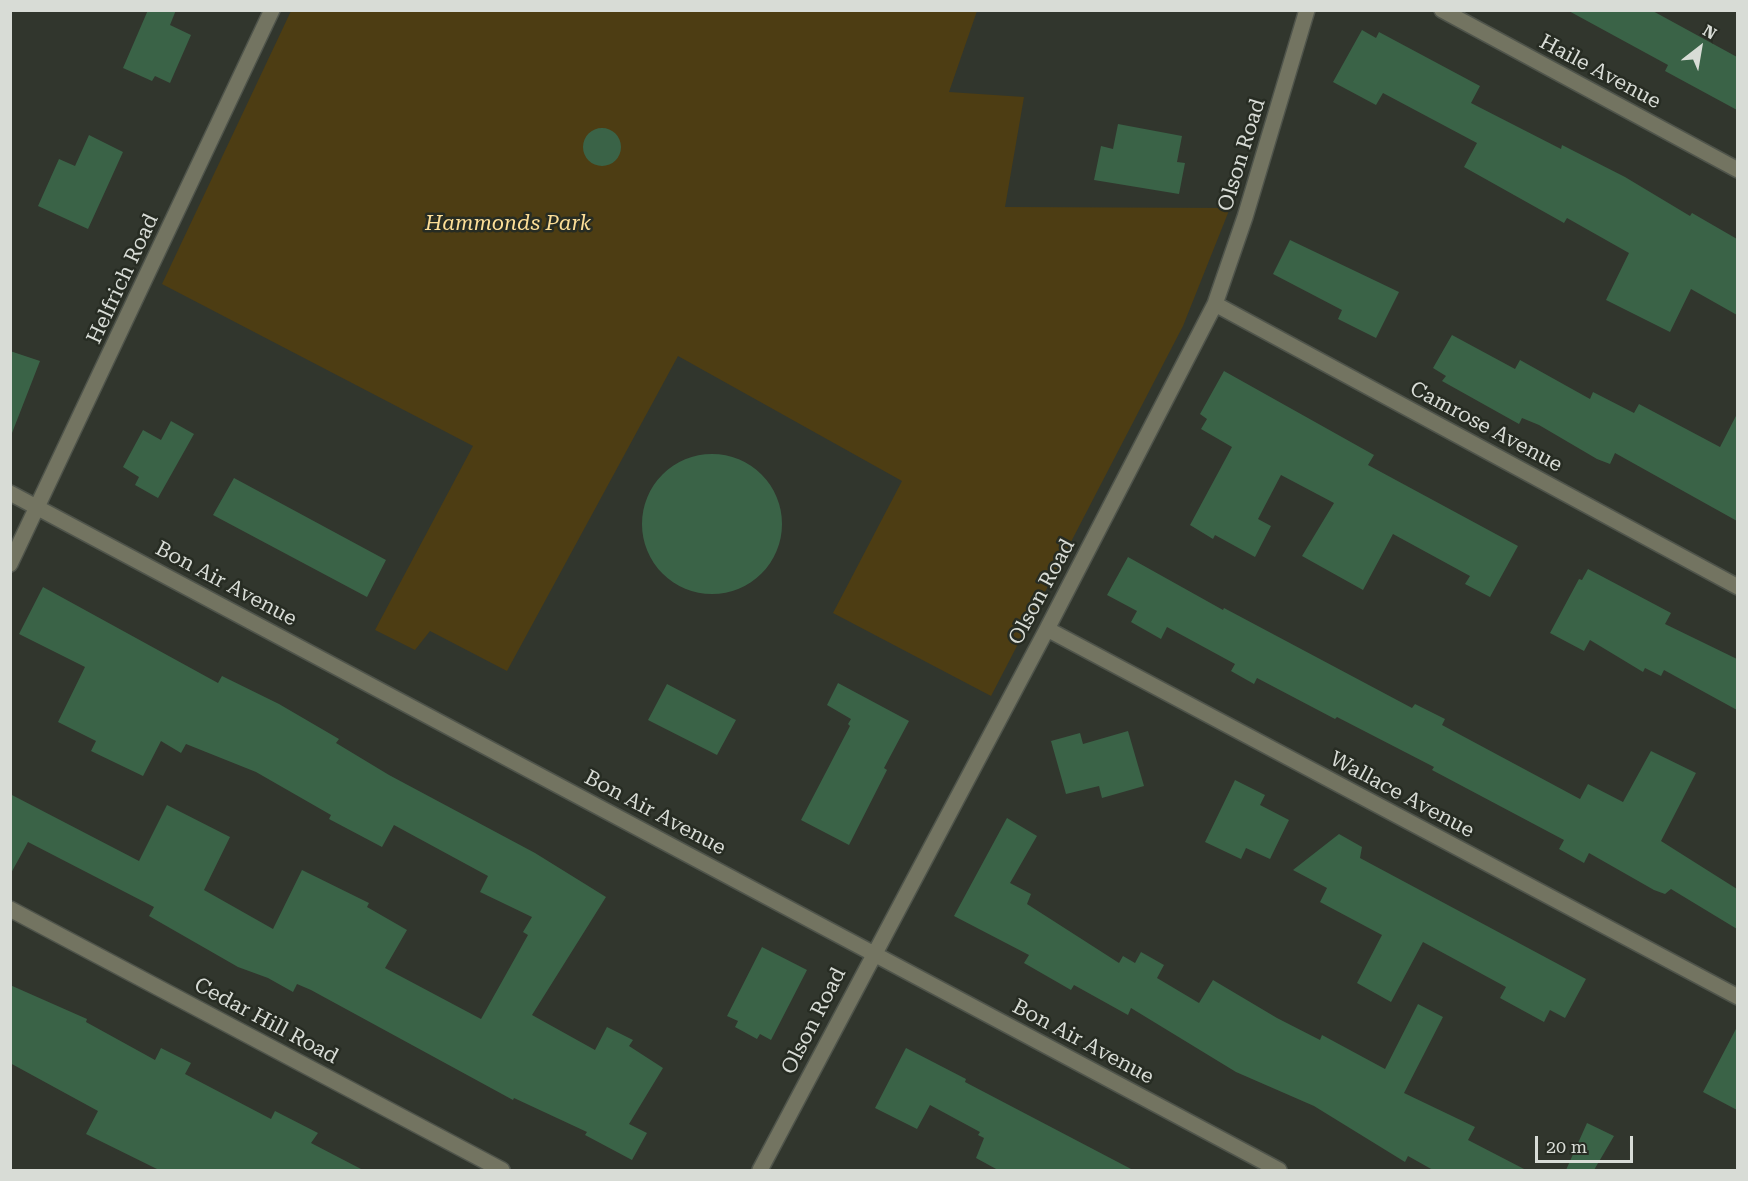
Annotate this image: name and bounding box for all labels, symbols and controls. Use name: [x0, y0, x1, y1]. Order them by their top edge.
north arrow: [1670, 18, 1730, 78]
text: N: [1699, 21, 1720, 43]
street label: Haile Avenue: [1535, 29, 1665, 115]
street label: Olson Road: [1213, 96, 1271, 214]
street label: Helfrich Road: [82, 210, 164, 348]
park label: Hammonds Park: [425, 211, 591, 237]
street label: Camrose Avenue: [1406, 376, 1566, 478]
street label: Olson Road: [1004, 535, 1080, 649]
street label: Bon Air Avenue: [151, 536, 301, 632]
street label: Wallace Avenue: [1326, 746, 1478, 844]
street label: Bon Air Avenue: [580, 765, 730, 861]
street label: Olson Road: [776, 963, 852, 1079]
street label: Cedar Hill Road: [190, 972, 342, 1070]
street label: Bon Air Avenue: [1008, 994, 1158, 1090]
scale bar: [1538, 1124, 1636, 1162]
text: 20 m: [1546, 1136, 1587, 1157]

